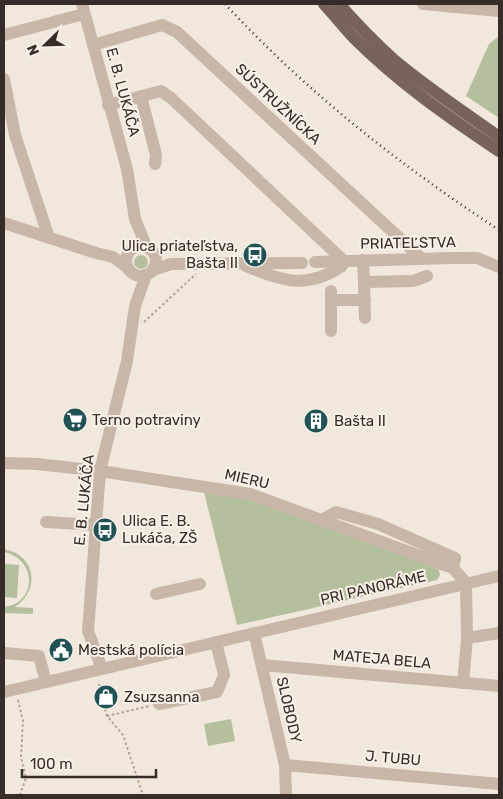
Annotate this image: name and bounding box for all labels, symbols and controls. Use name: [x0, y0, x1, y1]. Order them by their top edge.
north arrow: [20, 20, 70, 70]
text: N: [24, 42, 43, 58]
street label: E. B. LUKÁČA: [102, 46, 144, 138]
street label: SÚSTRUŽNÍCKA: [231, 60, 325, 148]
street label: PRIATEĽSTVA: [360, 233, 456, 253]
place label: Ulica priateľstva, Bašta II: [121, 237, 238, 272]
bus stop icon: Ulica priateľstva, Bašta II: [242, 242, 268, 268]
supermarket icon: Terno potraviny: [62, 407, 88, 433]
building icon: Bašta II: [303, 408, 329, 434]
place label: Terno potraviny: [92, 411, 201, 429]
place label: Bašta II: [334, 412, 386, 430]
street label: E. B. LUKÁČA: [70, 454, 98, 546]
street label: MIERU: [223, 465, 271, 493]
place label: Ulica E. B. Lukáča, ZŠ: [122, 512, 197, 547]
bus stop icon: Ulica E. B. Lukáča, ZŠ: [92, 517, 118, 543]
street label: PRI PANORÁME: [318, 567, 428, 609]
public building icon: Mestská polícia: [48, 637, 74, 663]
place label: Mestská polícia: [78, 641, 184, 659]
street label: MATEJA BELA: [332, 646, 432, 672]
street label: SLOBODY: [273, 675, 305, 745]
shop icon: Zsuzsanna: [93, 684, 119, 710]
place label: Zsuzsanna: [124, 688, 200, 706]
scale bar: [22, 746, 156, 778]
street label: J. TUBU: [364, 747, 422, 769]
text: 100 m: [30, 755, 72, 773]

